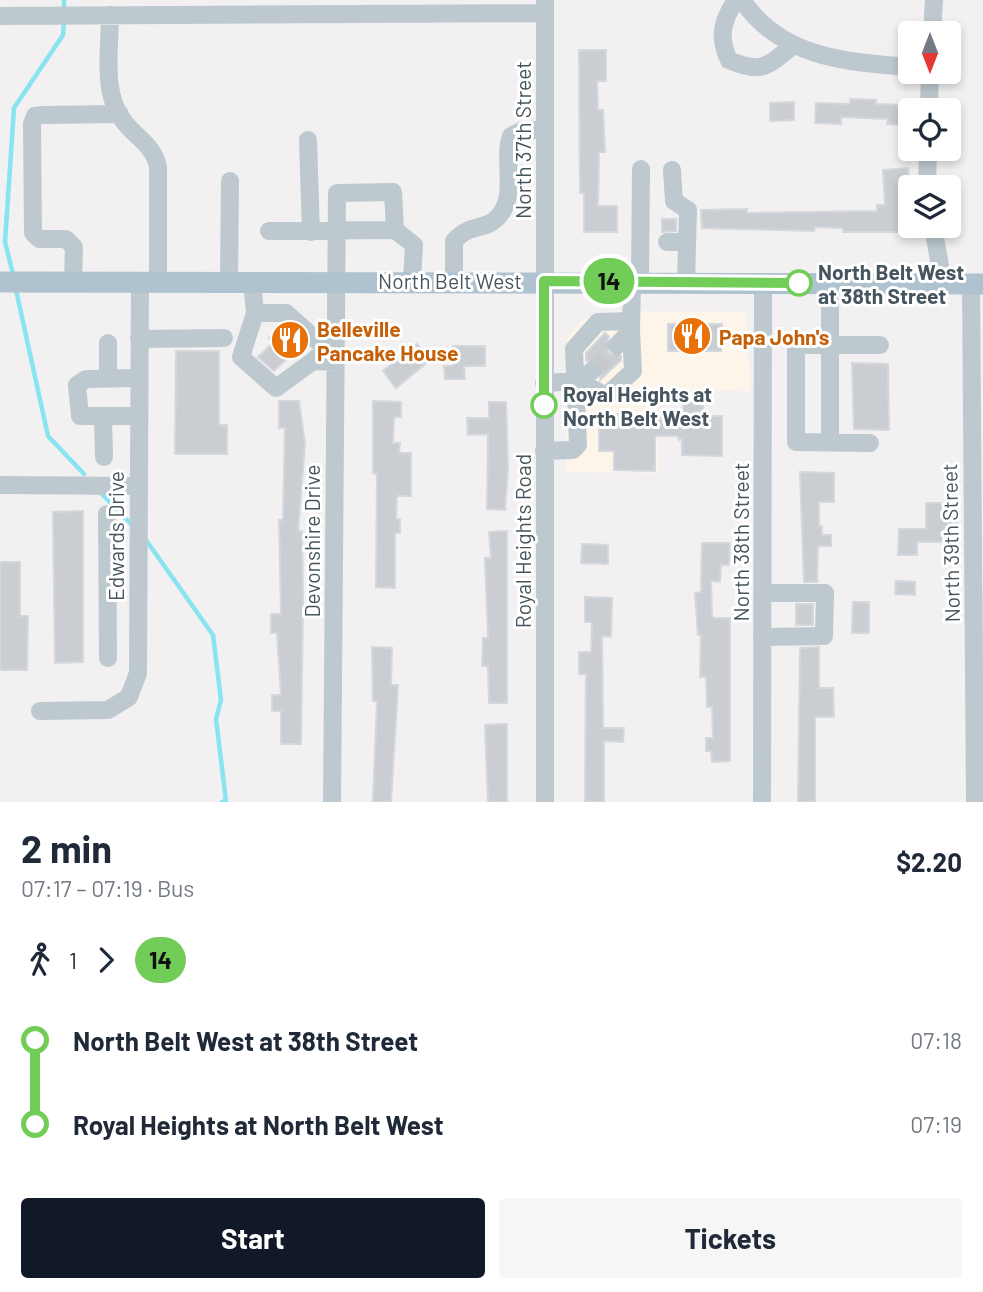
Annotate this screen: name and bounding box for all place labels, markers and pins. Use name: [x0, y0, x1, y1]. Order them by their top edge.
place label: North Belt West at 38th Street: [818, 259, 964, 308]
marker: North Belt West at 38th Street: [786, 270, 812, 296]
restaurant icon: Papa John's: [671, 315, 713, 357]
place label: Belleville Pancake House: [317, 316, 459, 365]
restaurant icon: Belleville Pancake House: [269, 319, 311, 361]
place label: Papa John's: [719, 324, 829, 349]
place label: Royal Heights at North Belt West: [563, 381, 712, 430]
marker: Royal Heights at North Belt West: [531, 392, 557, 418]

